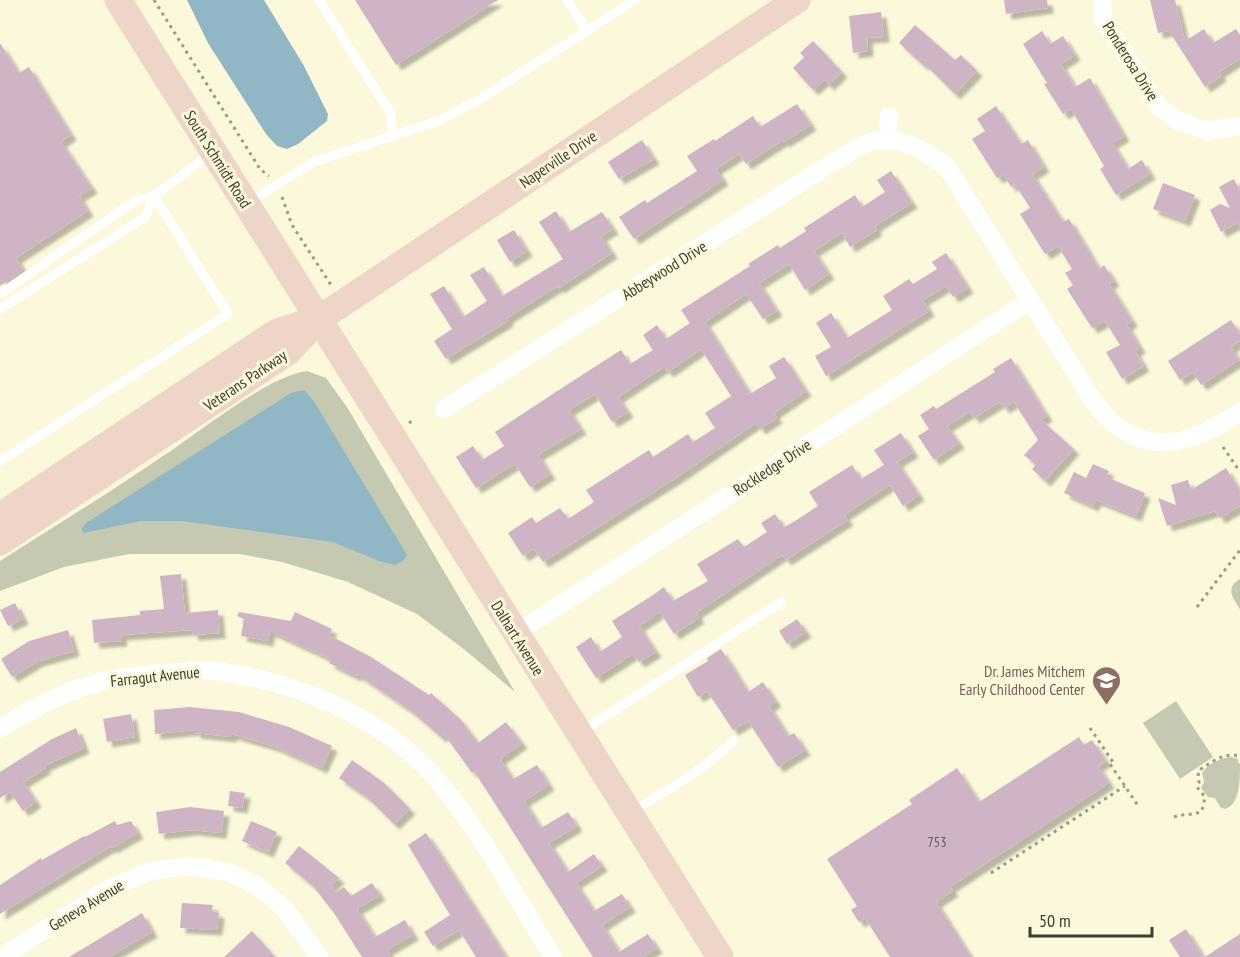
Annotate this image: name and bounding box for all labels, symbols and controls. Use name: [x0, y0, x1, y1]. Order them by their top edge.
street label: Ponderosa Drive: [1099, 18, 1163, 104]
street label: South Schmidt Road: [180, 107, 256, 211]
street label: Naperville Drive: [515, 126, 601, 192]
street label: Abbeywood Drive: [618, 236, 710, 304]
street label: Veterans Parkway: [199, 345, 291, 416]
street label: Rockledge Drive: [729, 434, 815, 500]
street label: Dalhart Avenue: [487, 597, 549, 679]
street label: Farragut Avenue: [109, 661, 201, 691]
place label: Dr. James Mitchem Early Childhood Center: [959, 661, 1086, 699]
school or university icon: Dr. James Mitchem Early Childhood Center: [1090, 664, 1122, 706]
house number: 753: [928, 833, 946, 851]
street label: Geneva Avenue: [45, 875, 127, 935]
scale bar: [1030, 900, 1152, 938]
text: 50 m: [1039, 909, 1071, 932]

